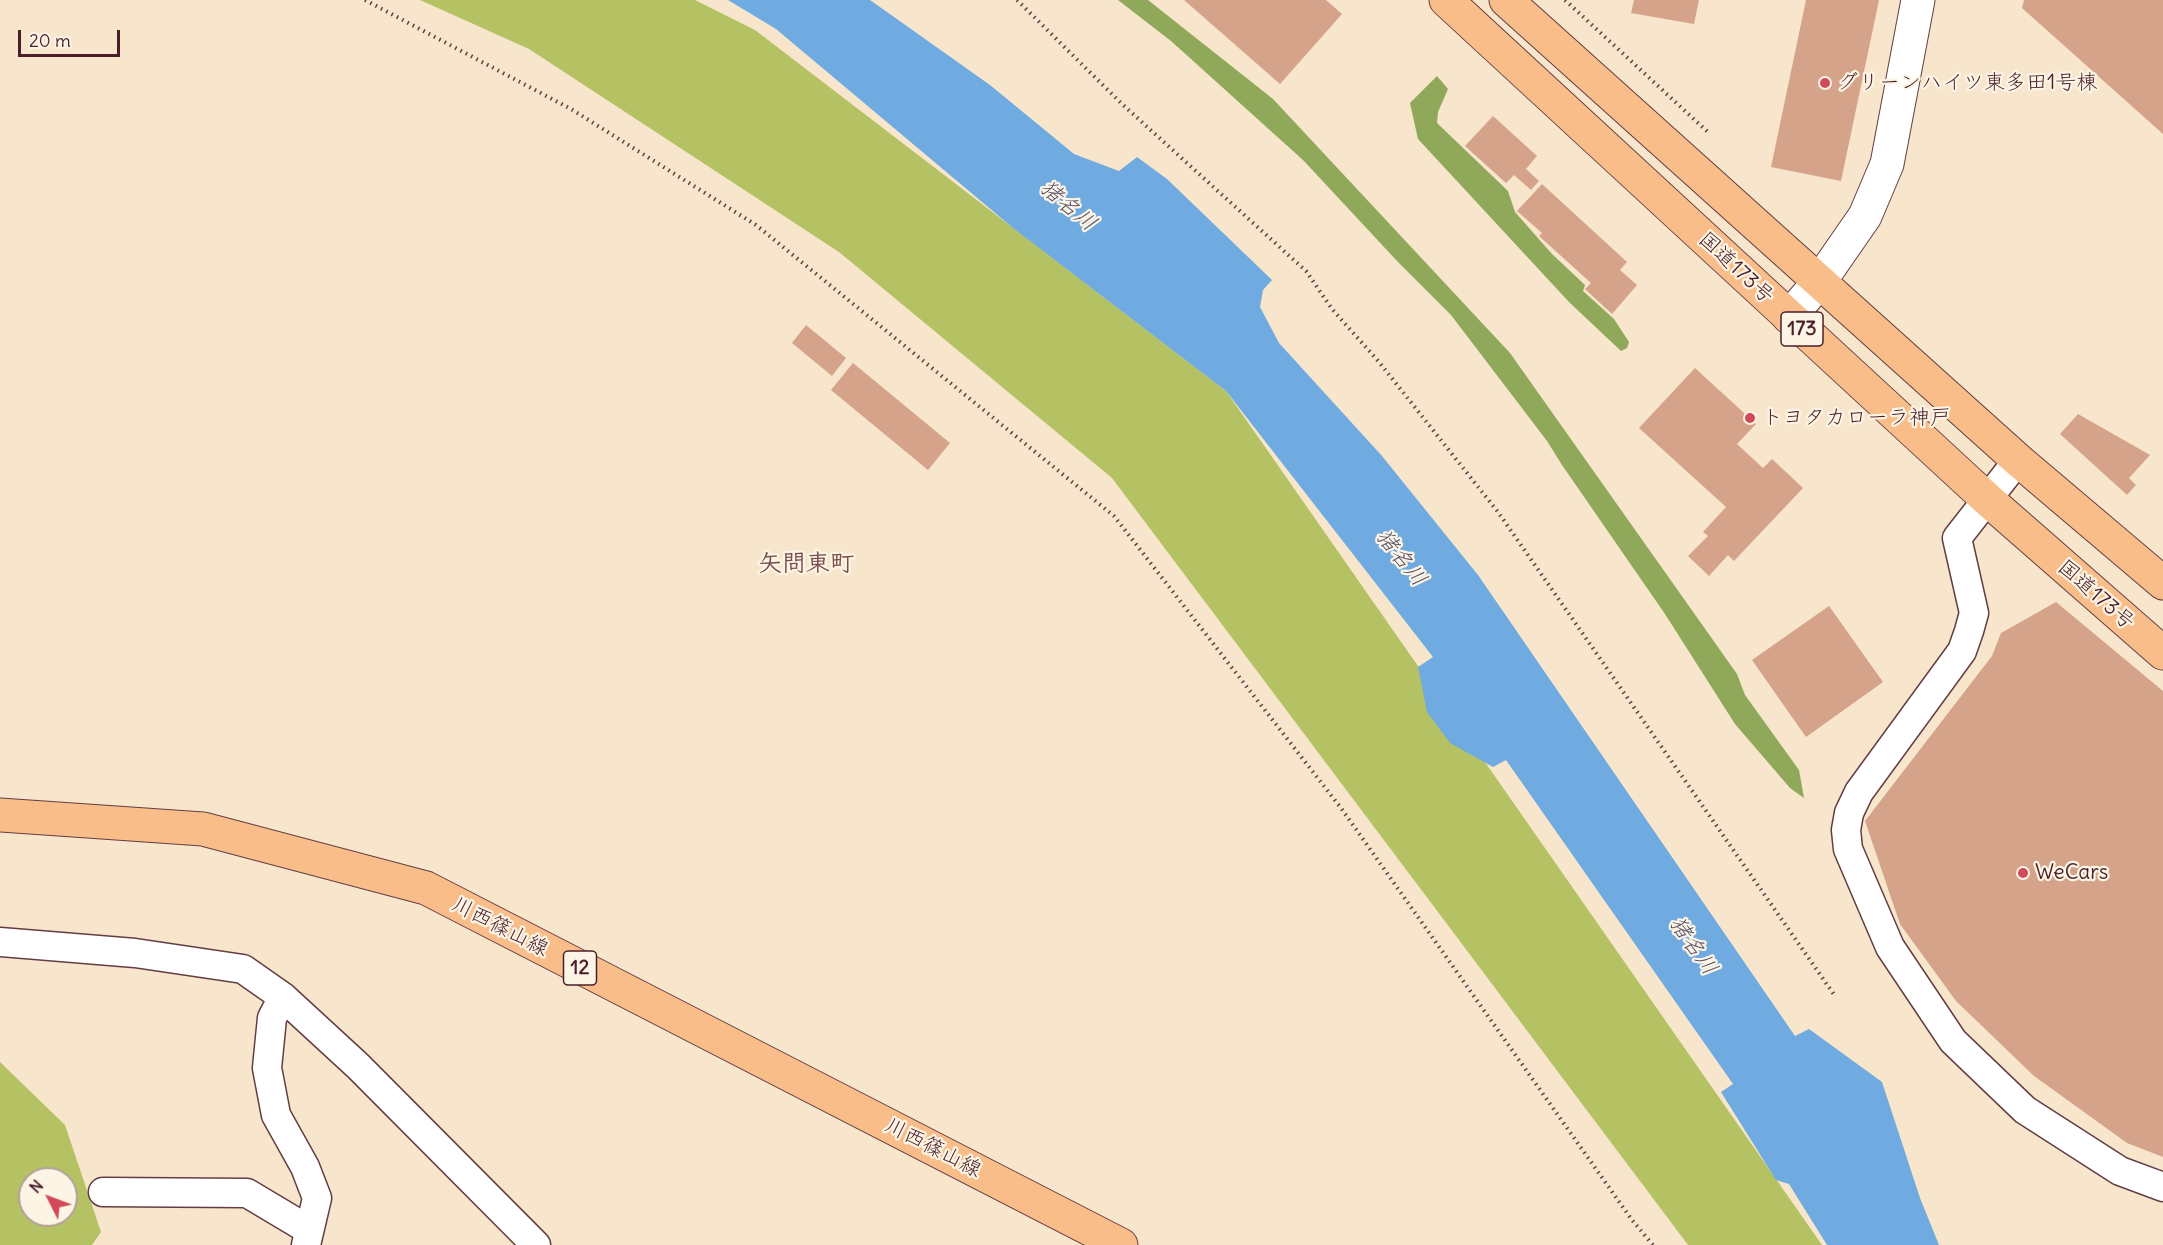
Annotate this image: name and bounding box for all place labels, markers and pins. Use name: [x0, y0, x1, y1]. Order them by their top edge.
place label: グリーンハイツ東多田1号棟: [1837, 70, 2097, 96]
marker: グリーンハイツ東多田1号棟: [1818, 76, 1832, 90]
place label: トヨタカローラ神戸: [1762, 405, 1951, 431]
marker: トヨタカローラ神戸: [1743, 411, 1757, 425]
place label: WeCars: [2035, 860, 2108, 886]
marker: WeCars: [2016, 866, 2030, 880]

